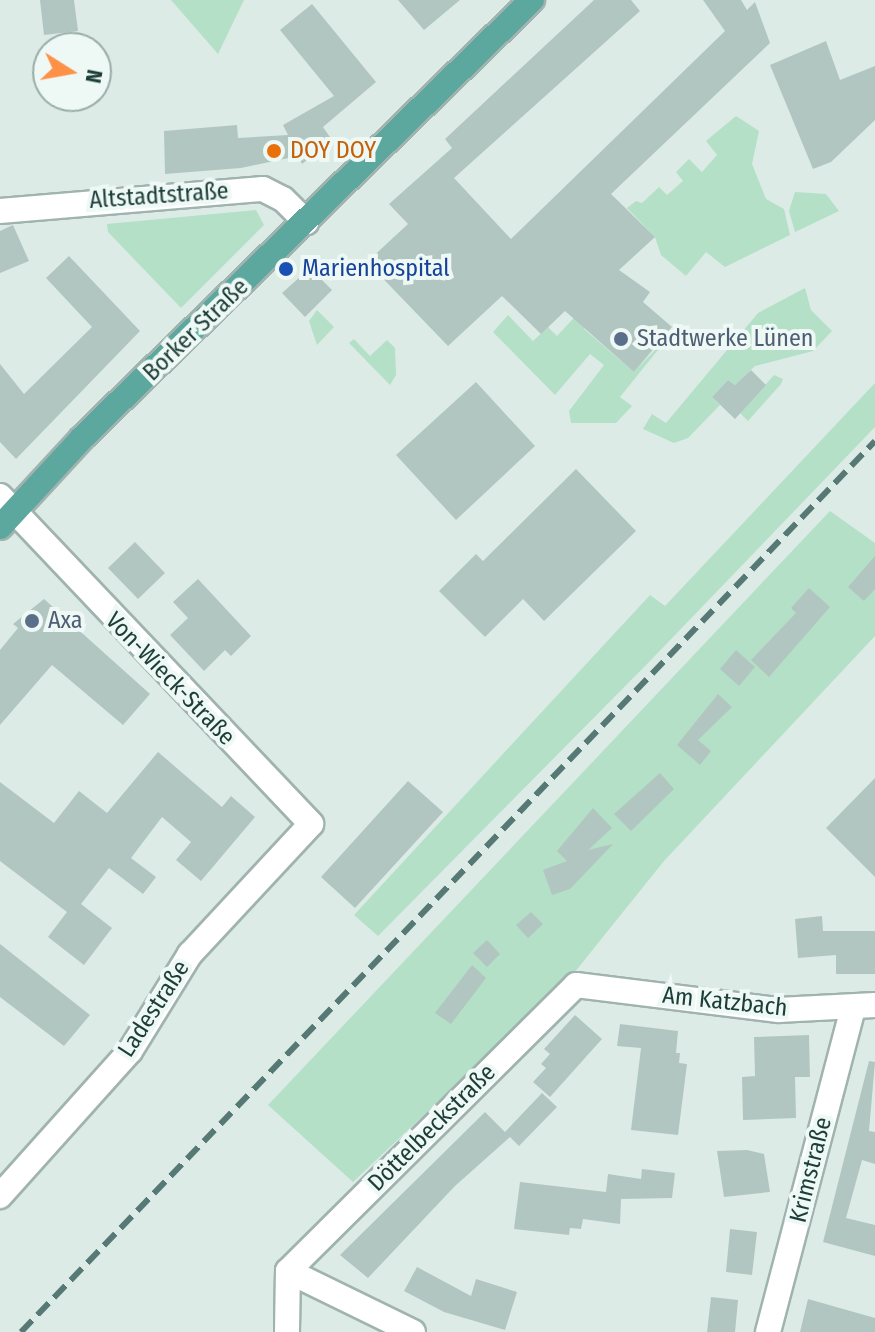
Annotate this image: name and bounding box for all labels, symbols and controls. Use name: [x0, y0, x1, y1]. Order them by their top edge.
north arrow: [32, 32, 112, 112]
text: N: [80, 67, 109, 85]
place label: DOY DOY: [290, 137, 376, 165]
marker: DOY DOY: [265, 142, 283, 160]
street label: Altstadtstraße: [88, 177, 230, 215]
place label: Marienhospital: [302, 255, 450, 283]
marker: Marienhospital: [277, 260, 295, 278]
street label: Borker Straße: [138, 273, 254, 387]
place label: Stadtwerke Lünen: [637, 325, 813, 353]
marker: Stadtwerke Lünen: [612, 330, 630, 348]
street label: Von-Wieck-Straße: [99, 606, 241, 752]
place label: Axa: [48, 607, 83, 635]
marker: Axa: [23, 612, 41, 630]
street label: Ladestraße: [112, 955, 196, 1063]
street label: Am Katzbach: [661, 981, 789, 1023]
street label: Döttelbeckstraße: [362, 1058, 502, 1198]
street label: Krimstraße: [784, 1114, 838, 1226]

